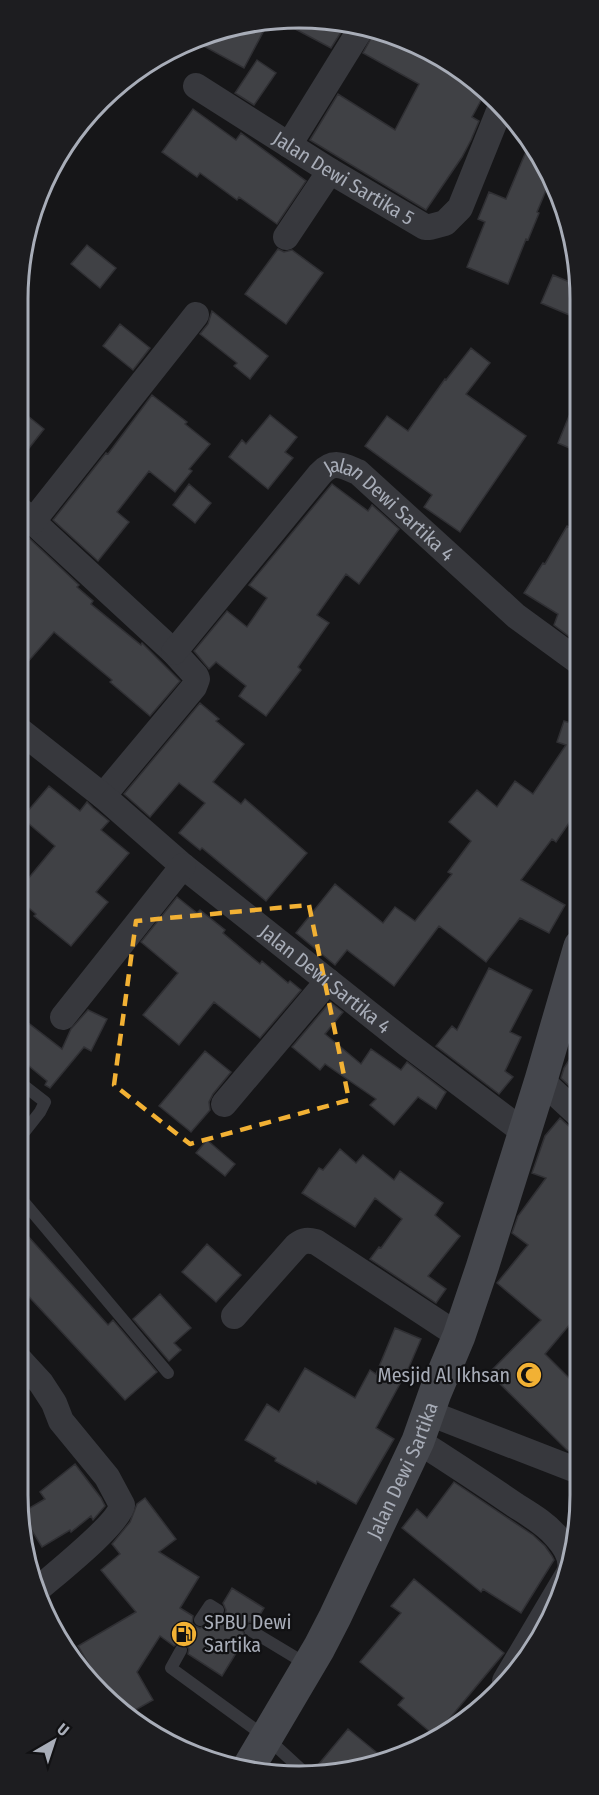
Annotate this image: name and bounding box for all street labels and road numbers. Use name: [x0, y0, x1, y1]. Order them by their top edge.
street label: Jalan Dewi Sartika 5: [269, 126, 419, 230]
street label: Jalan Dewi Sartika 4: [319, 453, 460, 566]
street label: Jalan Dewi Sartika 4: [255, 919, 396, 1039]
street label: Jalan Dewi Sartika: [362, 1399, 443, 1543]

